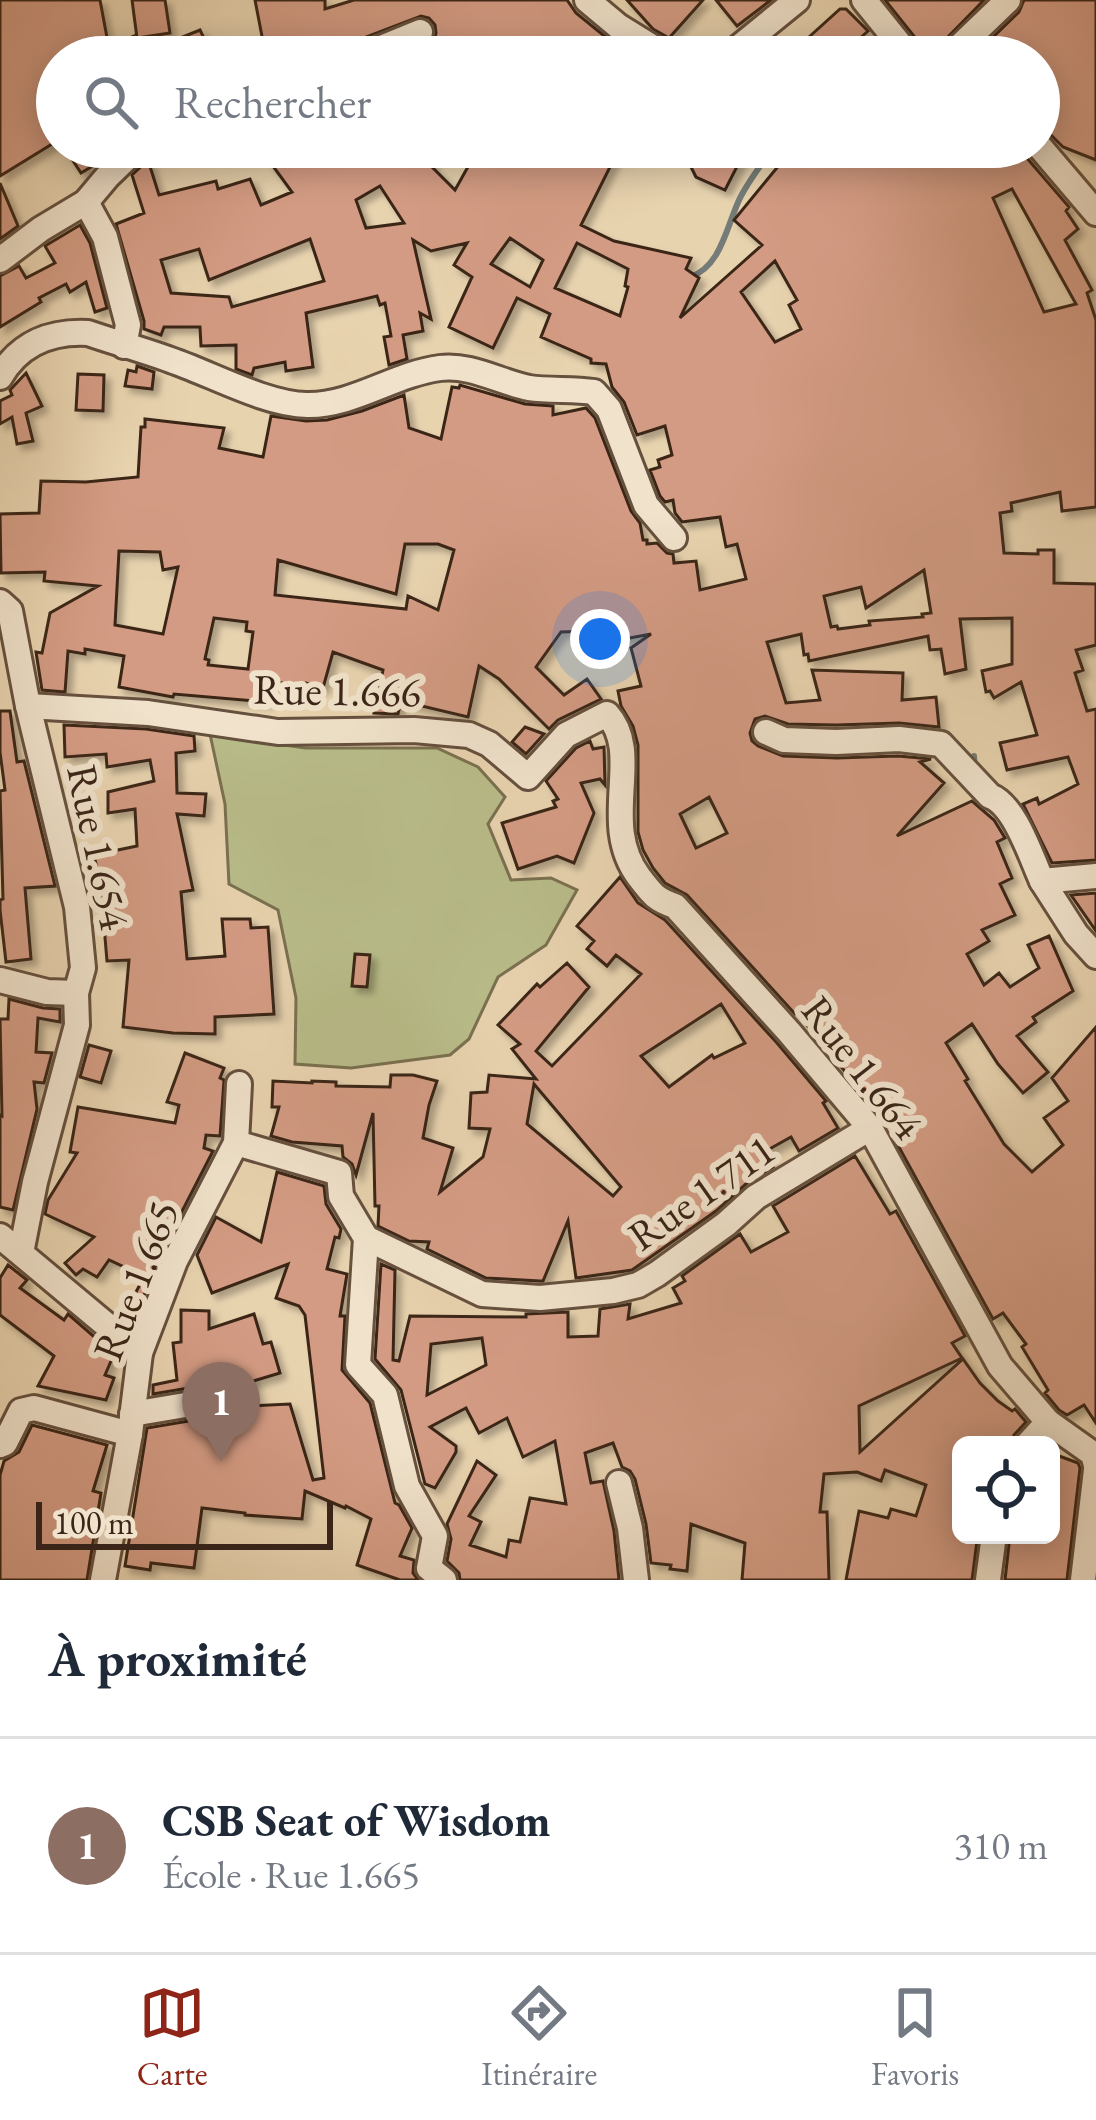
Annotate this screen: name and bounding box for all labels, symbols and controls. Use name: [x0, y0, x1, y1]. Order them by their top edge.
search box: [36, 36, 1060, 168]
icon: search: [78, 69, 144, 135]
text: Rechercher: [174, 73, 371, 131]
your location: [570, 609, 630, 669]
street label: Rue 1.666: [253, 662, 421, 719]
street label: Rue 1.654: [54, 760, 143, 935]
street label: Rue 1.664: [789, 985, 936, 1151]
street label: Rue 1.711: [617, 1122, 786, 1263]
street label: Rue 1.665: [80, 1192, 191, 1368]
pin: 1: [182, 1362, 260, 1461]
map controls: [952, 1436, 1060, 1544]
button: locate: [952, 1436, 1060, 1544]
scale bar: [36, 1496, 333, 1549]
text: 100 m: [54, 1501, 134, 1544]
text: À proximité: [48, 1625, 307, 1691]
text: CSB Seat of Wisdom: [162, 1791, 550, 1849]
text: 1: [77, 1820, 97, 1871]
text: 310 m: [954, 1820, 1048, 1871]
text: École · Rue 1.665: [162, 1849, 420, 1900]
tab: Carte: [137, 1980, 208, 2095]
tab: Itinéraire: [481, 1980, 597, 2095]
tab: Favoris: [871, 1980, 959, 2095]

